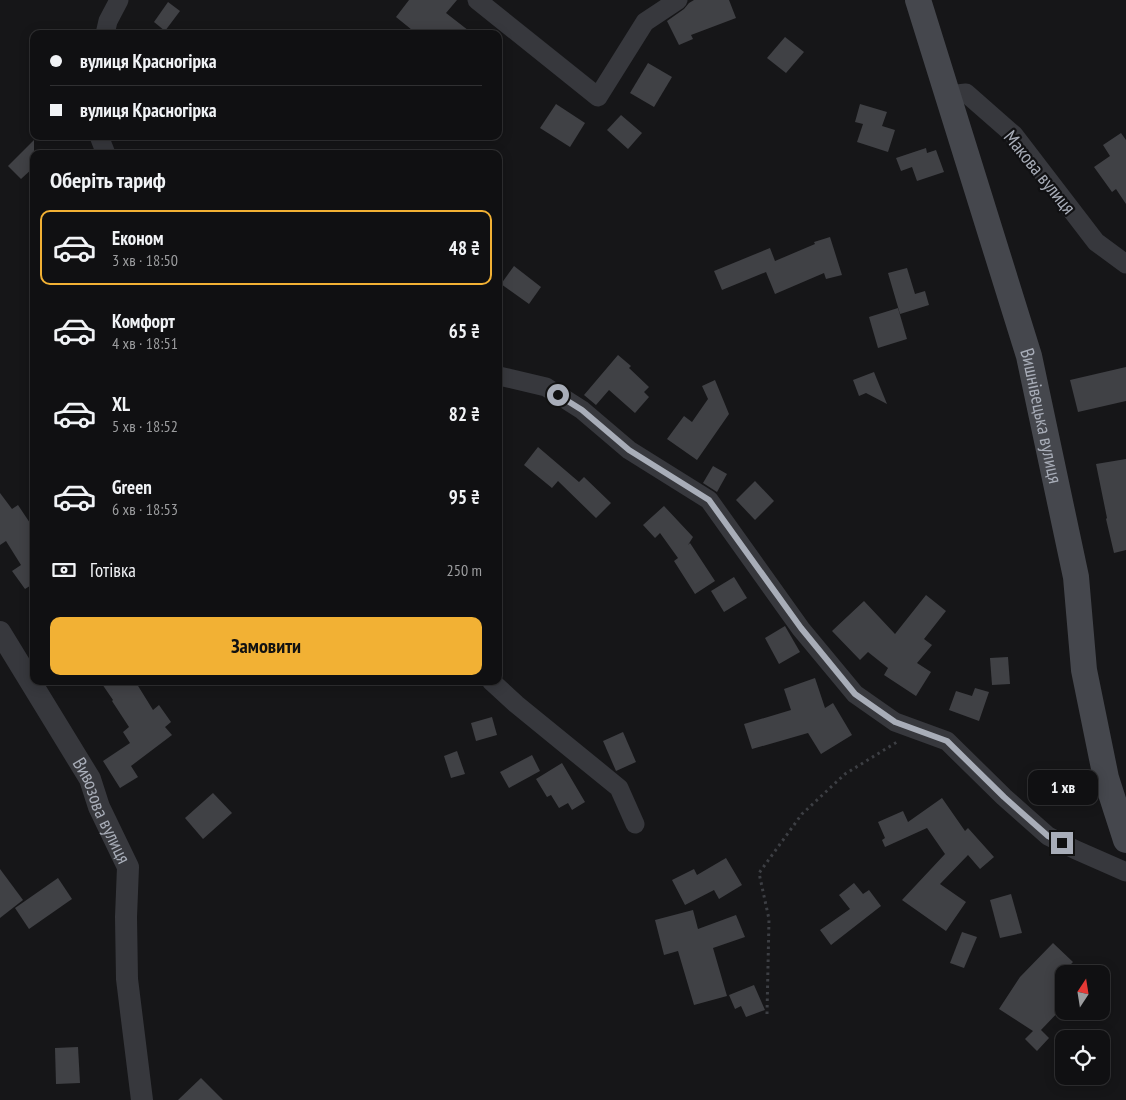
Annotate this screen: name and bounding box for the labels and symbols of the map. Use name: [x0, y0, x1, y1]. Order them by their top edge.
street label: Макова вулиця: [999, 125, 1081, 219]
street label: Вишнівецька вулиця: [1015, 345, 1068, 486]
route start: [547, 384, 569, 406]
street label: Вивозова вулиця: [68, 753, 136, 867]
callout: 1 хв: [1027, 770, 1097, 806]
route end: [1051, 832, 1073, 854]
north arrow: [1055, 965, 1110, 1020]

